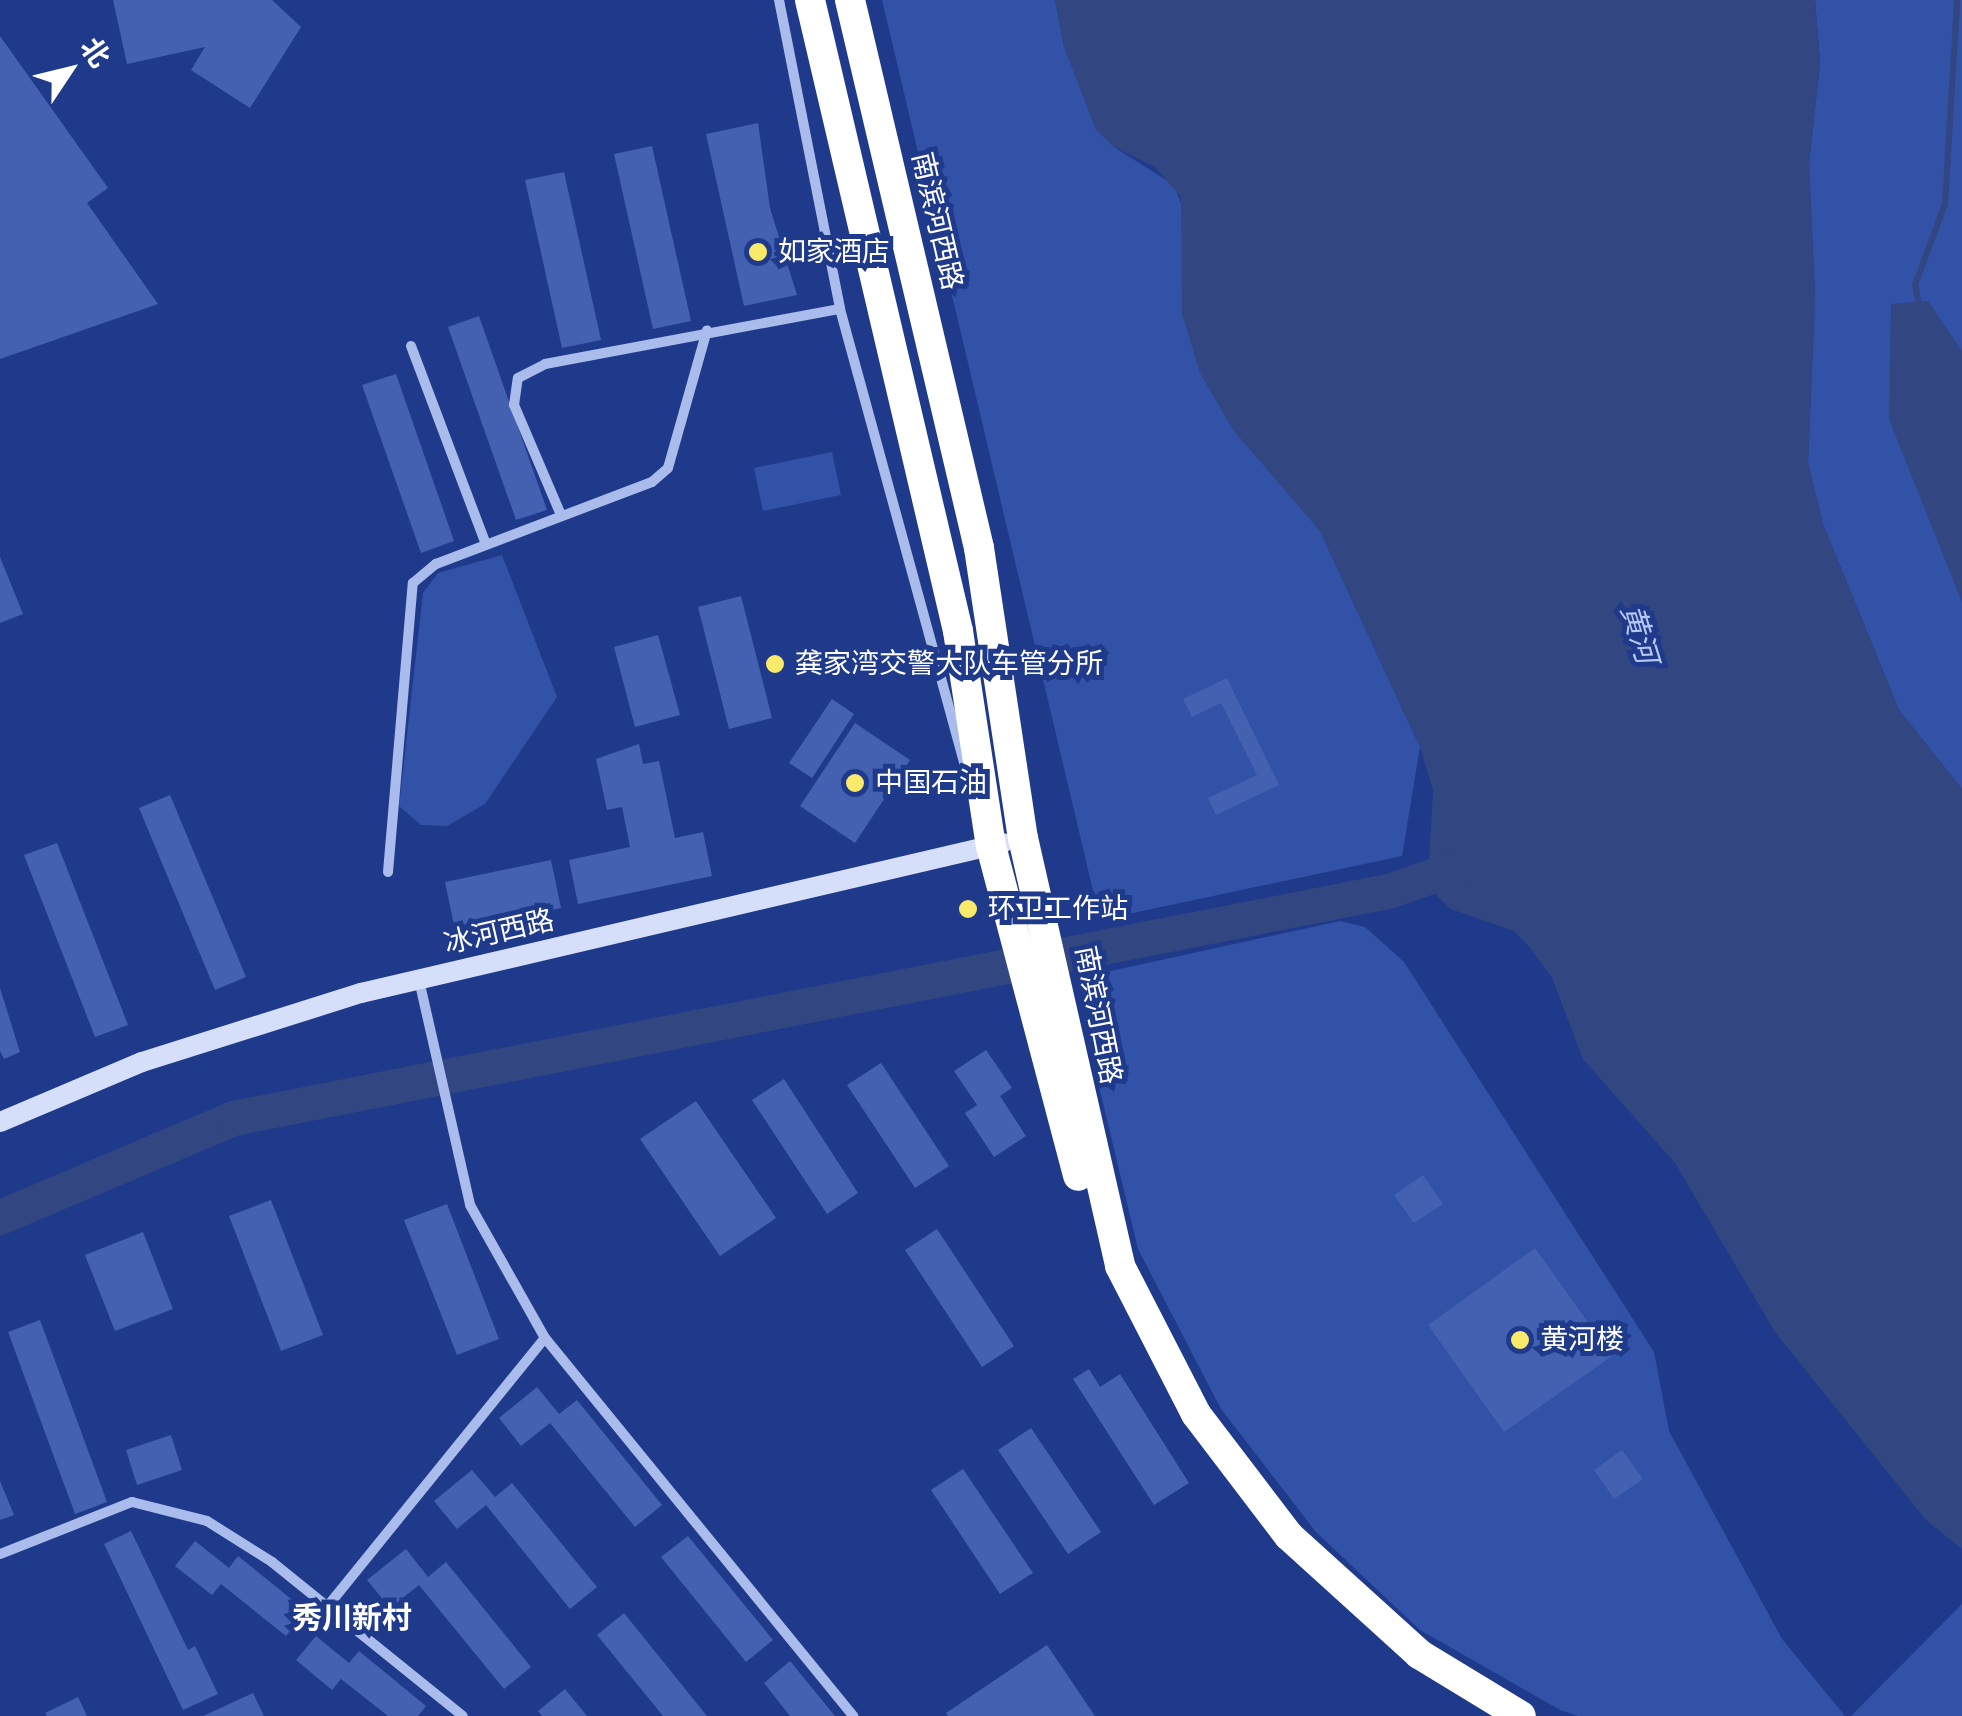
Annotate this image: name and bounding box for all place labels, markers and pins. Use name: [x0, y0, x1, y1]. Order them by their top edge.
place label: 如家酒店: [778, 235, 890, 269]
marker: 如家酒店: [747, 241, 769, 263]
place label: 龚家湾交警大队车管分所: [795, 647, 1103, 681]
marker: 龚家湾交警大队车管分所: [764, 653, 786, 675]
place label: 中国石油: [875, 766, 987, 800]
marker: 中国石油: [844, 772, 866, 794]
place label: 环卫工作站: [988, 892, 1128, 926]
marker: 环卫工作站: [957, 898, 979, 920]
place label: 黄河楼: [1540, 1323, 1624, 1357]
marker: 黄河楼: [1509, 1329, 1531, 1351]

